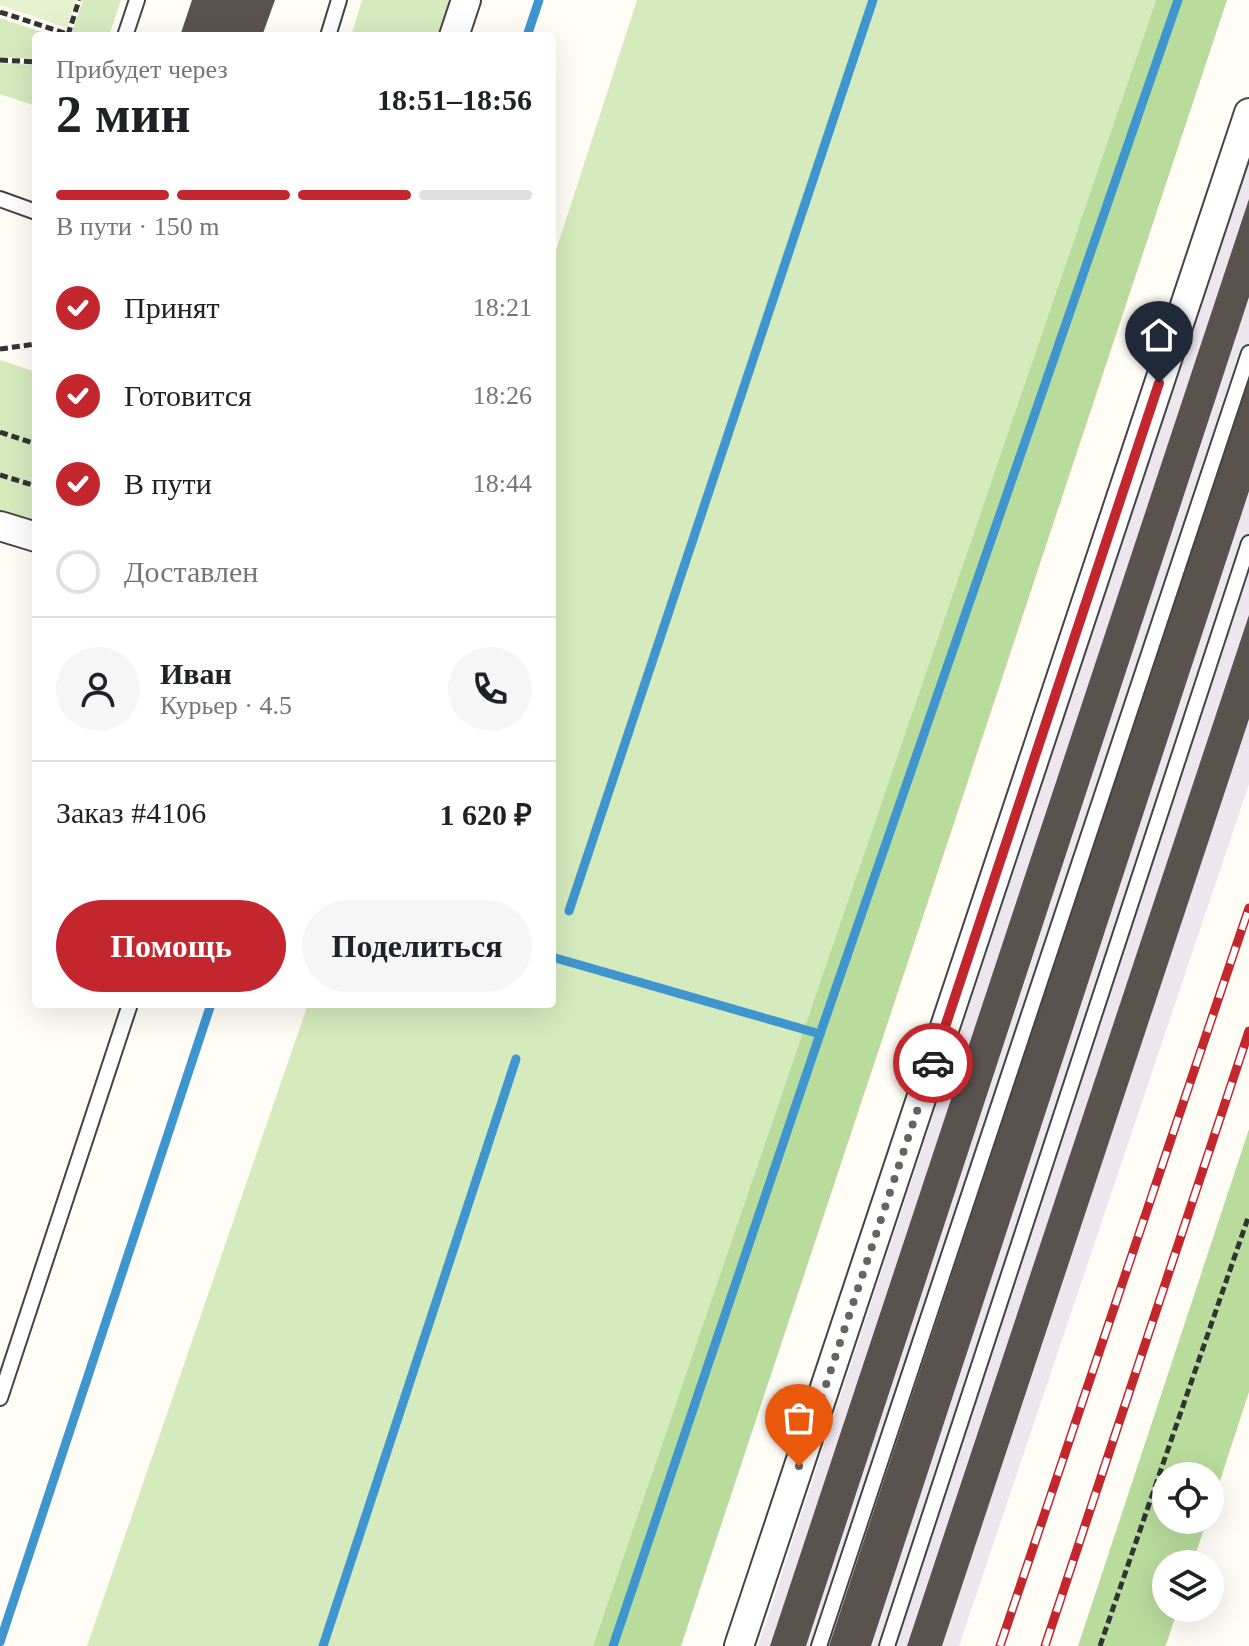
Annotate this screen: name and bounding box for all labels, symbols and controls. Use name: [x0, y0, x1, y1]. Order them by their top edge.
text: Прибудет через: [56, 55, 228, 84]
text: 18:51–18:56: [377, 83, 532, 116]
text: 2 мин: [56, 86, 190, 143]
text: В пути · 150 m: [56, 212, 219, 241]
icon: check: [56, 286, 100, 330]
text: Принят: [124, 291, 220, 324]
text: 18:21: [473, 293, 532, 322]
pin: [1125, 301, 1193, 383]
icon: home: [1137, 313, 1181, 357]
icon: check: [56, 374, 100, 418]
text: Готовится: [124, 379, 252, 412]
text: 18:26: [473, 381, 532, 410]
icon: check: [56, 462, 100, 506]
text: В пути: [124, 467, 212, 500]
text: 18:44: [473, 469, 532, 498]
text: Доставлен: [124, 555, 258, 588]
button: person: [56, 647, 140, 731]
button: phone: [448, 647, 532, 731]
text: Иван: [160, 657, 232, 690]
text: Курьер · 4.5: [160, 691, 292, 720]
text: Заказ #4106: [56, 796, 206, 829]
text: 1 620 ₽: [440, 798, 532, 831]
button: Помощь: [56, 900, 286, 992]
button: Поделиться: [302, 900, 532, 992]
courier: [893, 1023, 973, 1103]
icon: car: [911, 1041, 955, 1085]
pin: [765, 1384, 833, 1466]
icon: bag: [777, 1396, 821, 1440]
map controls: [1152, 1462, 1224, 1622]
button: locate: [1152, 1462, 1224, 1534]
button: layers: [1152, 1550, 1224, 1622]

